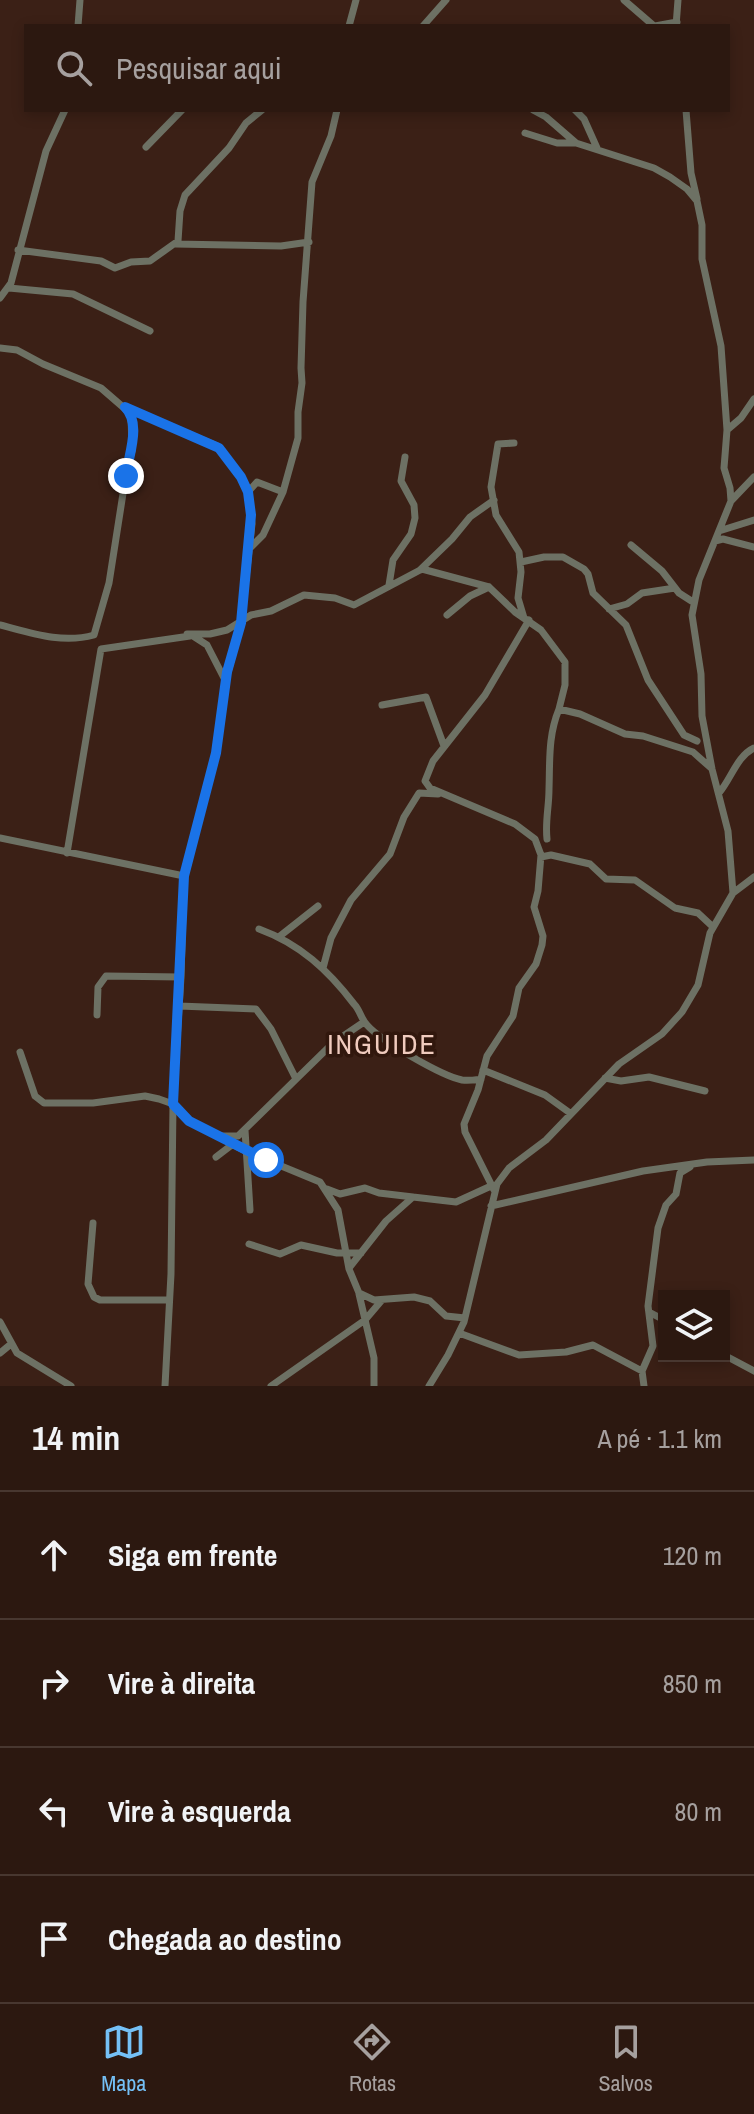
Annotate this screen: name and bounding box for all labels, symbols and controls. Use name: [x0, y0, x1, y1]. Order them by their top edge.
search box: [24, 24, 730, 112]
icon: search: [52, 46, 96, 90]
text: Pesquisar aqui: [116, 48, 281, 88]
route end: [108, 458, 144, 494]
district label: INGUIDE: [327, 1025, 437, 1063]
route start: [248, 1142, 284, 1178]
map controls: [658, 1290, 730, 1362]
button: layers: [658, 1290, 730, 1362]
text: 14 min: [32, 1415, 120, 1461]
text: A pé · 1.1 km: [598, 1421, 722, 1456]
icon: ahead: [32, 1533, 76, 1577]
text: Siga em frente: [108, 1535, 278, 1575]
text: 120 m: [663, 1538, 722, 1573]
icon: right: [32, 1661, 76, 1705]
text: Vire à direita: [108, 1663, 255, 1703]
text: 850 m: [663, 1666, 722, 1701]
icon: left: [32, 1789, 76, 1833]
text: Vire à esquerda: [108, 1791, 291, 1831]
text: 80 m: [675, 1794, 722, 1829]
icon: arrive: [32, 1917, 76, 1961]
text: Chegada ao destino: [108, 1919, 342, 1959]
tab: Mapa: [101, 2020, 146, 2098]
tab: Rotas: [349, 2020, 396, 2098]
tab: Salvos: [599, 2020, 653, 2098]

